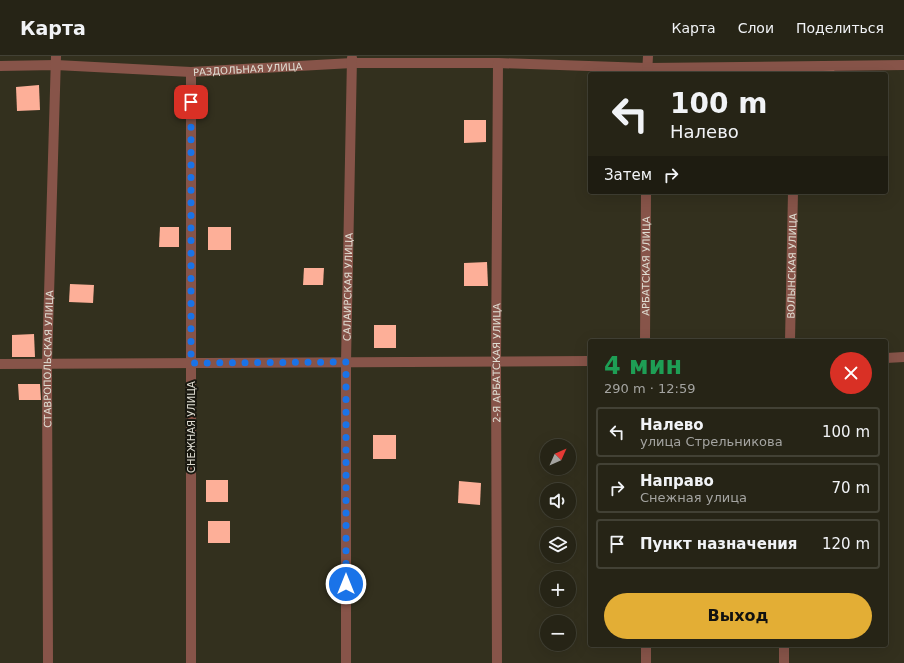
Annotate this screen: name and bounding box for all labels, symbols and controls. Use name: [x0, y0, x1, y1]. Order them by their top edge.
text: Карта: [20, 17, 86, 39]
text: Карта: [672, 20, 716, 36]
text: Слои: [738, 20, 774, 36]
text: Поделиться: [796, 20, 884, 36]
street label: РАЗДОЛЬНАЯ УЛИЦА: [193, 60, 303, 77]
pin: [174, 85, 208, 119]
text: 100 m: [670, 87, 767, 120]
icon: left: [604, 88, 656, 140]
icon: arrive: [180, 91, 202, 113]
text: Налево: [670, 121, 739, 142]
icon: right: [660, 164, 682, 186]
text: Затем: [604, 166, 652, 184]
street label: ВОЛЫНСКАЯ УЛИЦА: [785, 213, 798, 319]
street label: АРБАТСКАЯ УЛИЦА: [640, 216, 651, 316]
street label: САЛАИРСКАЯ УЛИЦА: [341, 233, 354, 341]
street label: СТАВРОПОЛЬСКАЯ УЛИЦА: [41, 290, 55, 428]
street label: 2-Я АРБАТСКАЯ УЛИЦА: [490, 303, 502, 423]
text: 4 мин: [604, 352, 682, 380]
button: close: [830, 352, 872, 394]
street label: СНЕЖНАЯ УЛИЦА: [186, 381, 197, 473]
text: 290 m · 12:59: [604, 381, 695, 396]
text: Налево: [640, 416, 704, 434]
icon: left: [606, 421, 628, 443]
text: 100 m: [822, 423, 870, 441]
text: улица Стрельникова: [640, 434, 783, 449]
north arrow: [540, 439, 576, 475]
map controls: [540, 439, 576, 651]
text: Направо: [640, 472, 714, 490]
icon: right: [606, 477, 628, 499]
text: 70 m: [832, 479, 870, 497]
button: sound: [540, 483, 576, 519]
text: Снежная улица: [640, 490, 747, 505]
button: layers: [540, 527, 576, 563]
icon: arrive: [606, 533, 628, 555]
text: Пункт назначения: [640, 535, 797, 553]
text: 120 m: [822, 535, 870, 553]
position arrow: [325, 563, 367, 605]
button: +: [540, 571, 576, 607]
button: Выход: [604, 593, 872, 639]
button: −: [540, 615, 576, 651]

